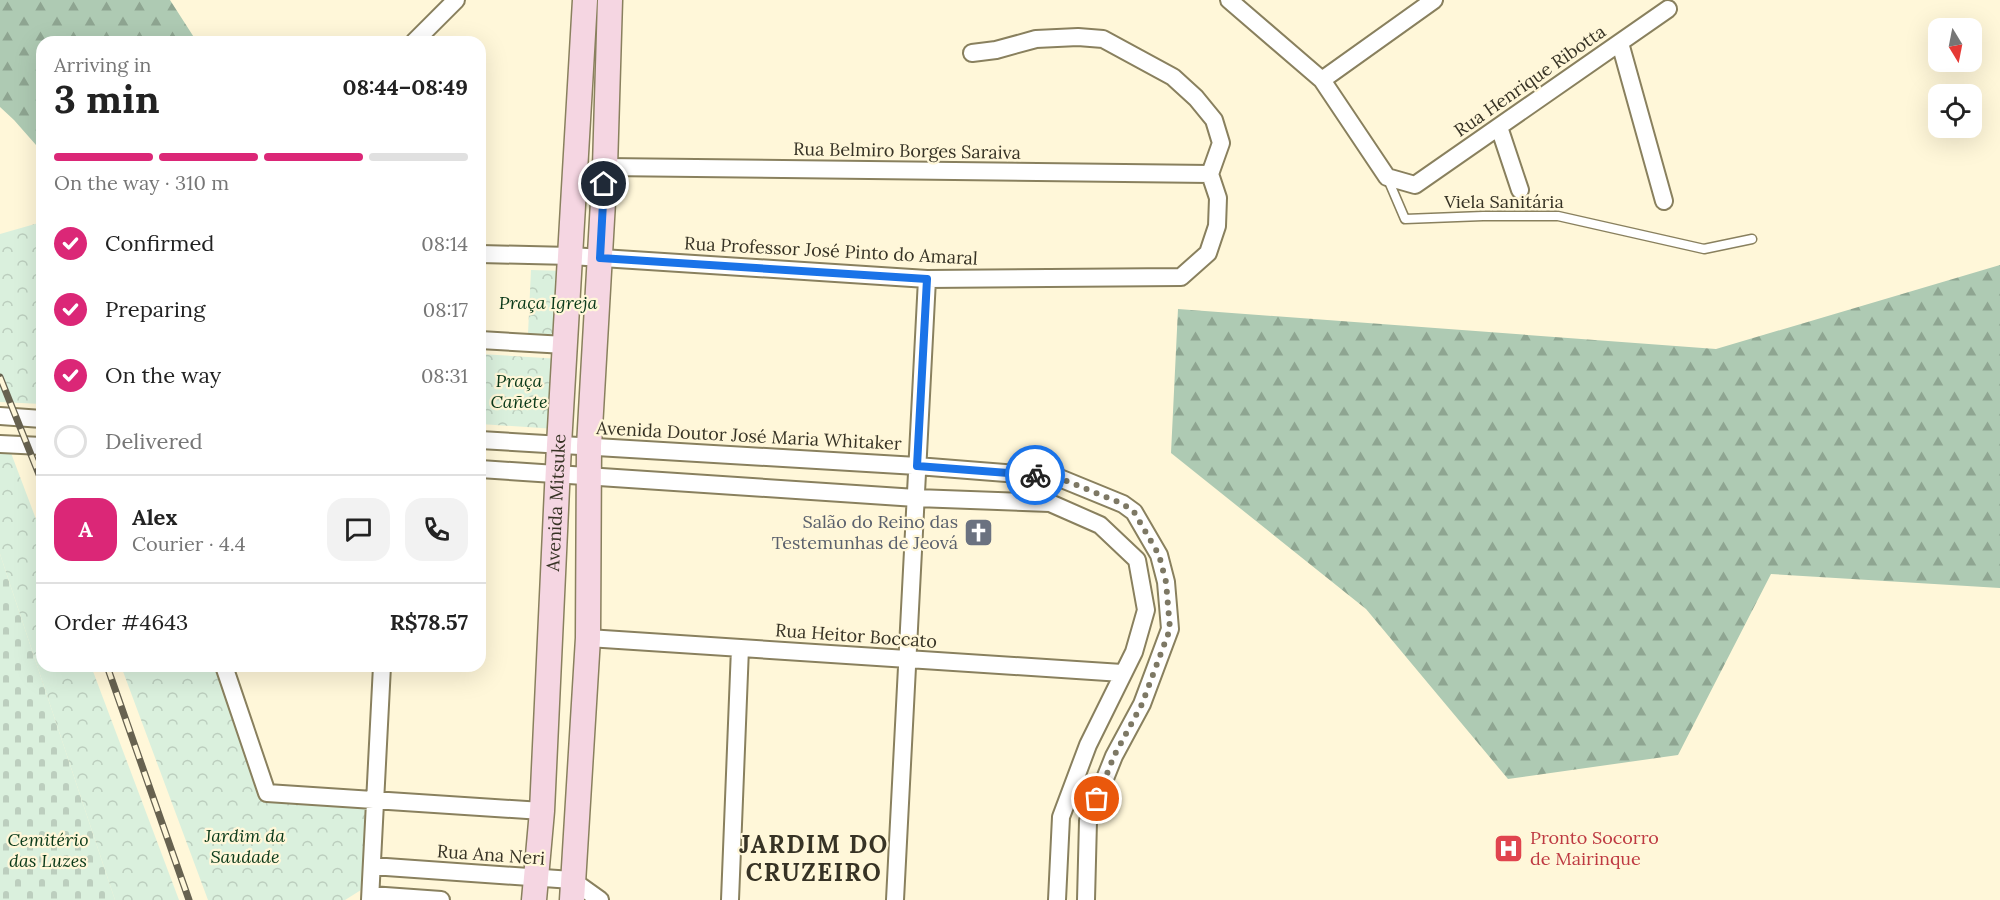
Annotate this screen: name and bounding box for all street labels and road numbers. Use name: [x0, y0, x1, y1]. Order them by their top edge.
street label: Rua Henrique Ribotta: [1450, 20, 1610, 142]
street label: Rua Belmiro Borges Saraiva: [793, 137, 1021, 164]
street label: Viela Sanitária: [1443, 190, 1564, 213]
street label: Rua Professor José Pinto do Amaral: [684, 231, 979, 270]
street label: Avenida Doutor José Maria Whitaker: [595, 416, 902, 455]
street label: Avenida Mitsuke: [541, 433, 571, 573]
street label: Rua Heitor Boccato: [774, 618, 938, 653]
street label: Rua Ana Neri: [436, 839, 546, 870]

